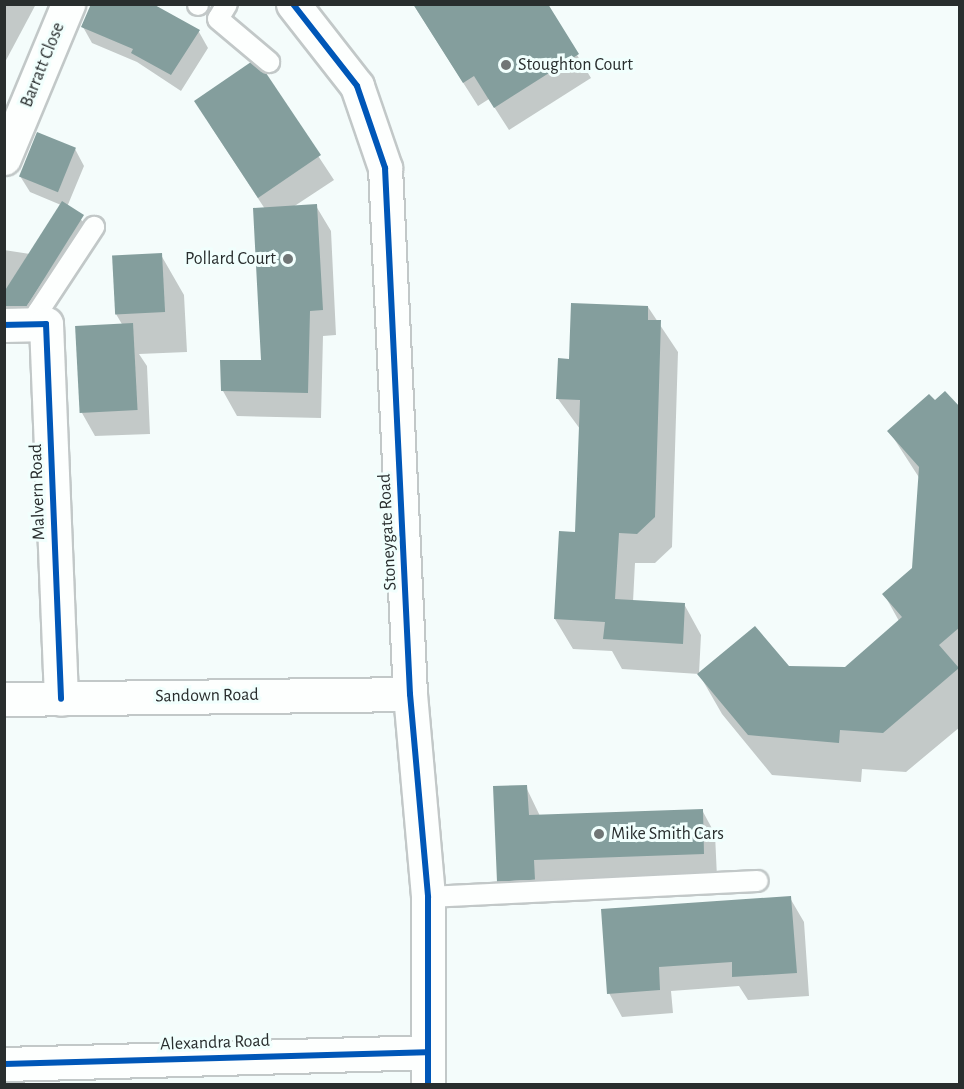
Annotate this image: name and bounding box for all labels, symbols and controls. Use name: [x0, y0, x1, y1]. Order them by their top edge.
street label: Barratt Close: [16, 19, 70, 111]
place label: Stoughton Court: [518, 54, 633, 76]
marker: Stoughton Court: [499, 58, 513, 72]
place label: Pollard Court: [185, 248, 276, 270]
marker: Pollard Court: [281, 252, 295, 266]
street label: Malvern Road: [26, 444, 50, 540]
street label: Stoneygate Road: [374, 473, 402, 591]
street label: Sandown Road: [155, 684, 259, 708]
place label: Mike Smith Cars: [611, 823, 724, 845]
marker: Mike Smith Cars: [592, 827, 606, 841]
street label: Alexandra Road: [160, 1030, 270, 1056]

